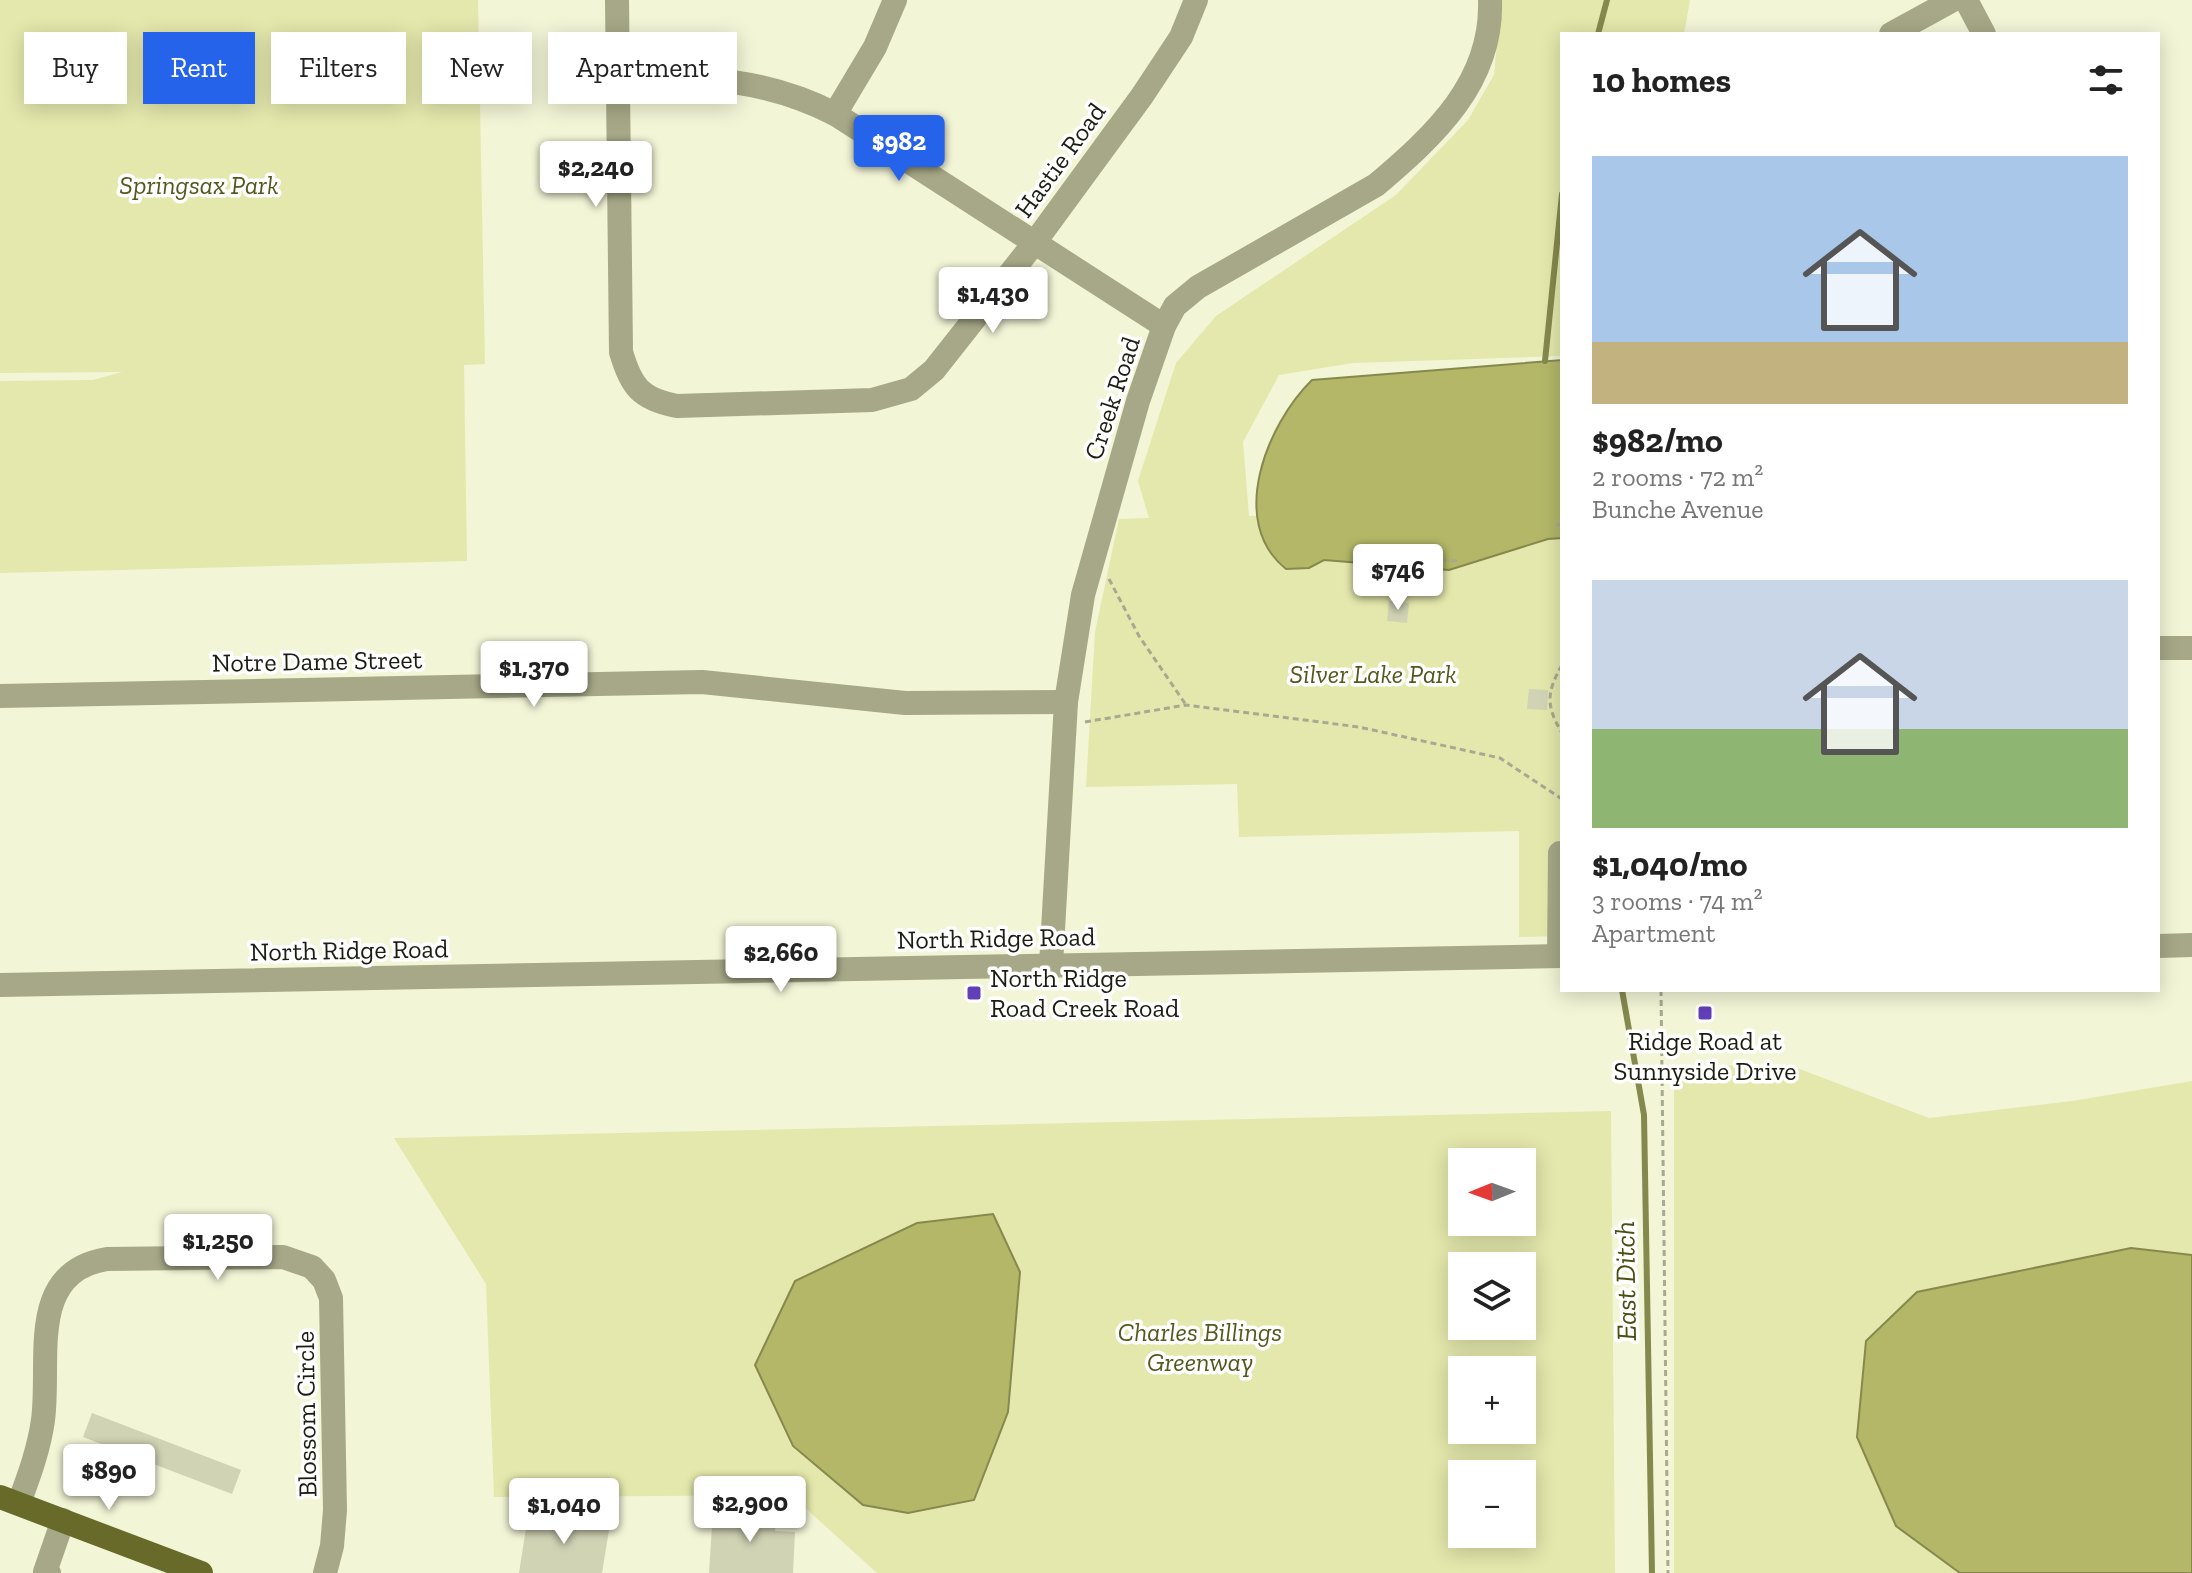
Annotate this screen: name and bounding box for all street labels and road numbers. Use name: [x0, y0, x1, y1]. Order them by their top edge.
street label: Hastie Road: [1008, 96, 1112, 224]
street label: Creek Road: [1077, 332, 1147, 464]
street label: Notre Dame Street: [211, 643, 423, 679]
street label: North Ridge Road: [896, 920, 1096, 956]
street label: North Ridge Road: [249, 932, 449, 968]
street label: Blossom Circle: [289, 1331, 323, 1497]

